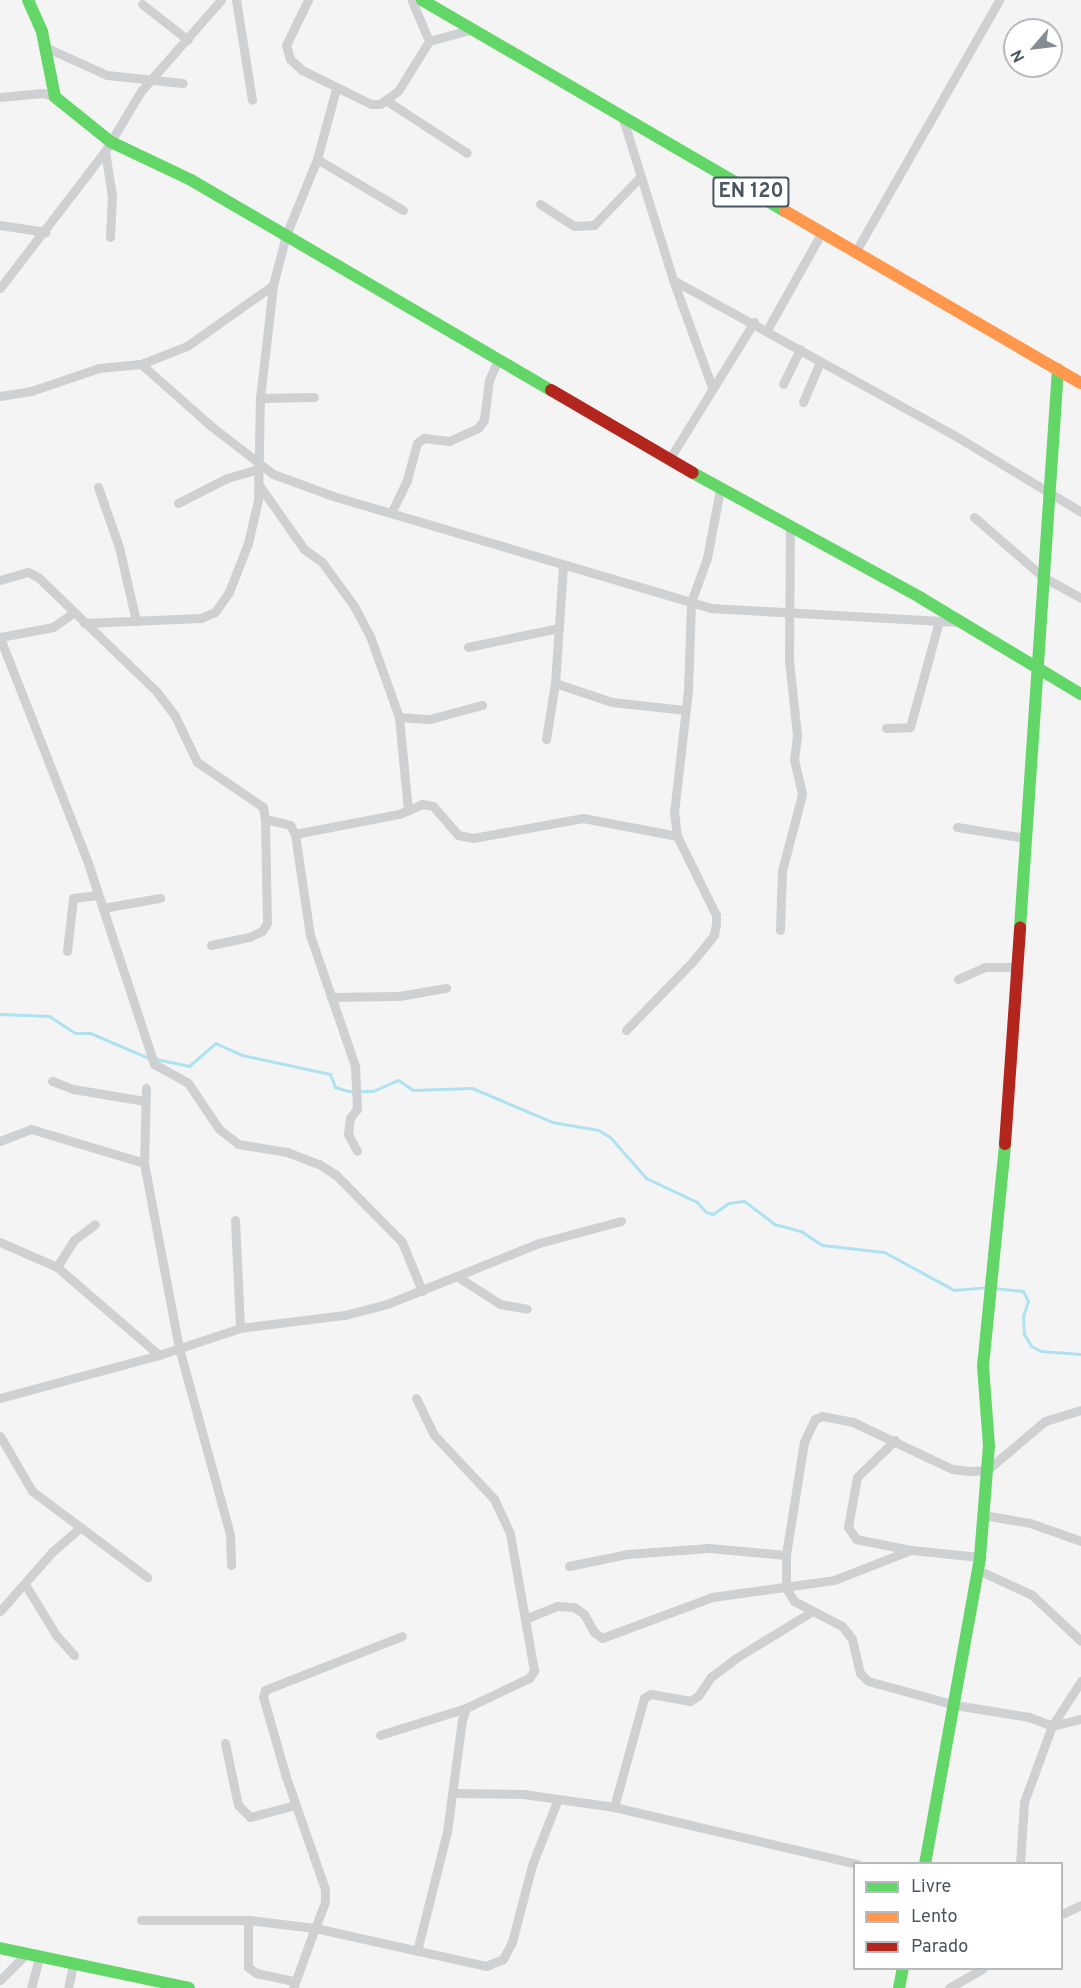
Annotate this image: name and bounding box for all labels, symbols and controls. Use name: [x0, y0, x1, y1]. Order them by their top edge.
north arrow: [1003, 18, 1063, 78]
text: N: [1007, 46, 1030, 65]
road number: EN 120: [712, 175, 790, 209]
legend: [853, 1862, 1063, 1970]
text: Livre: [911, 1876, 951, 1899]
text: Lento: [911, 1906, 957, 1929]
text: Parado: [911, 1936, 968, 1959]

